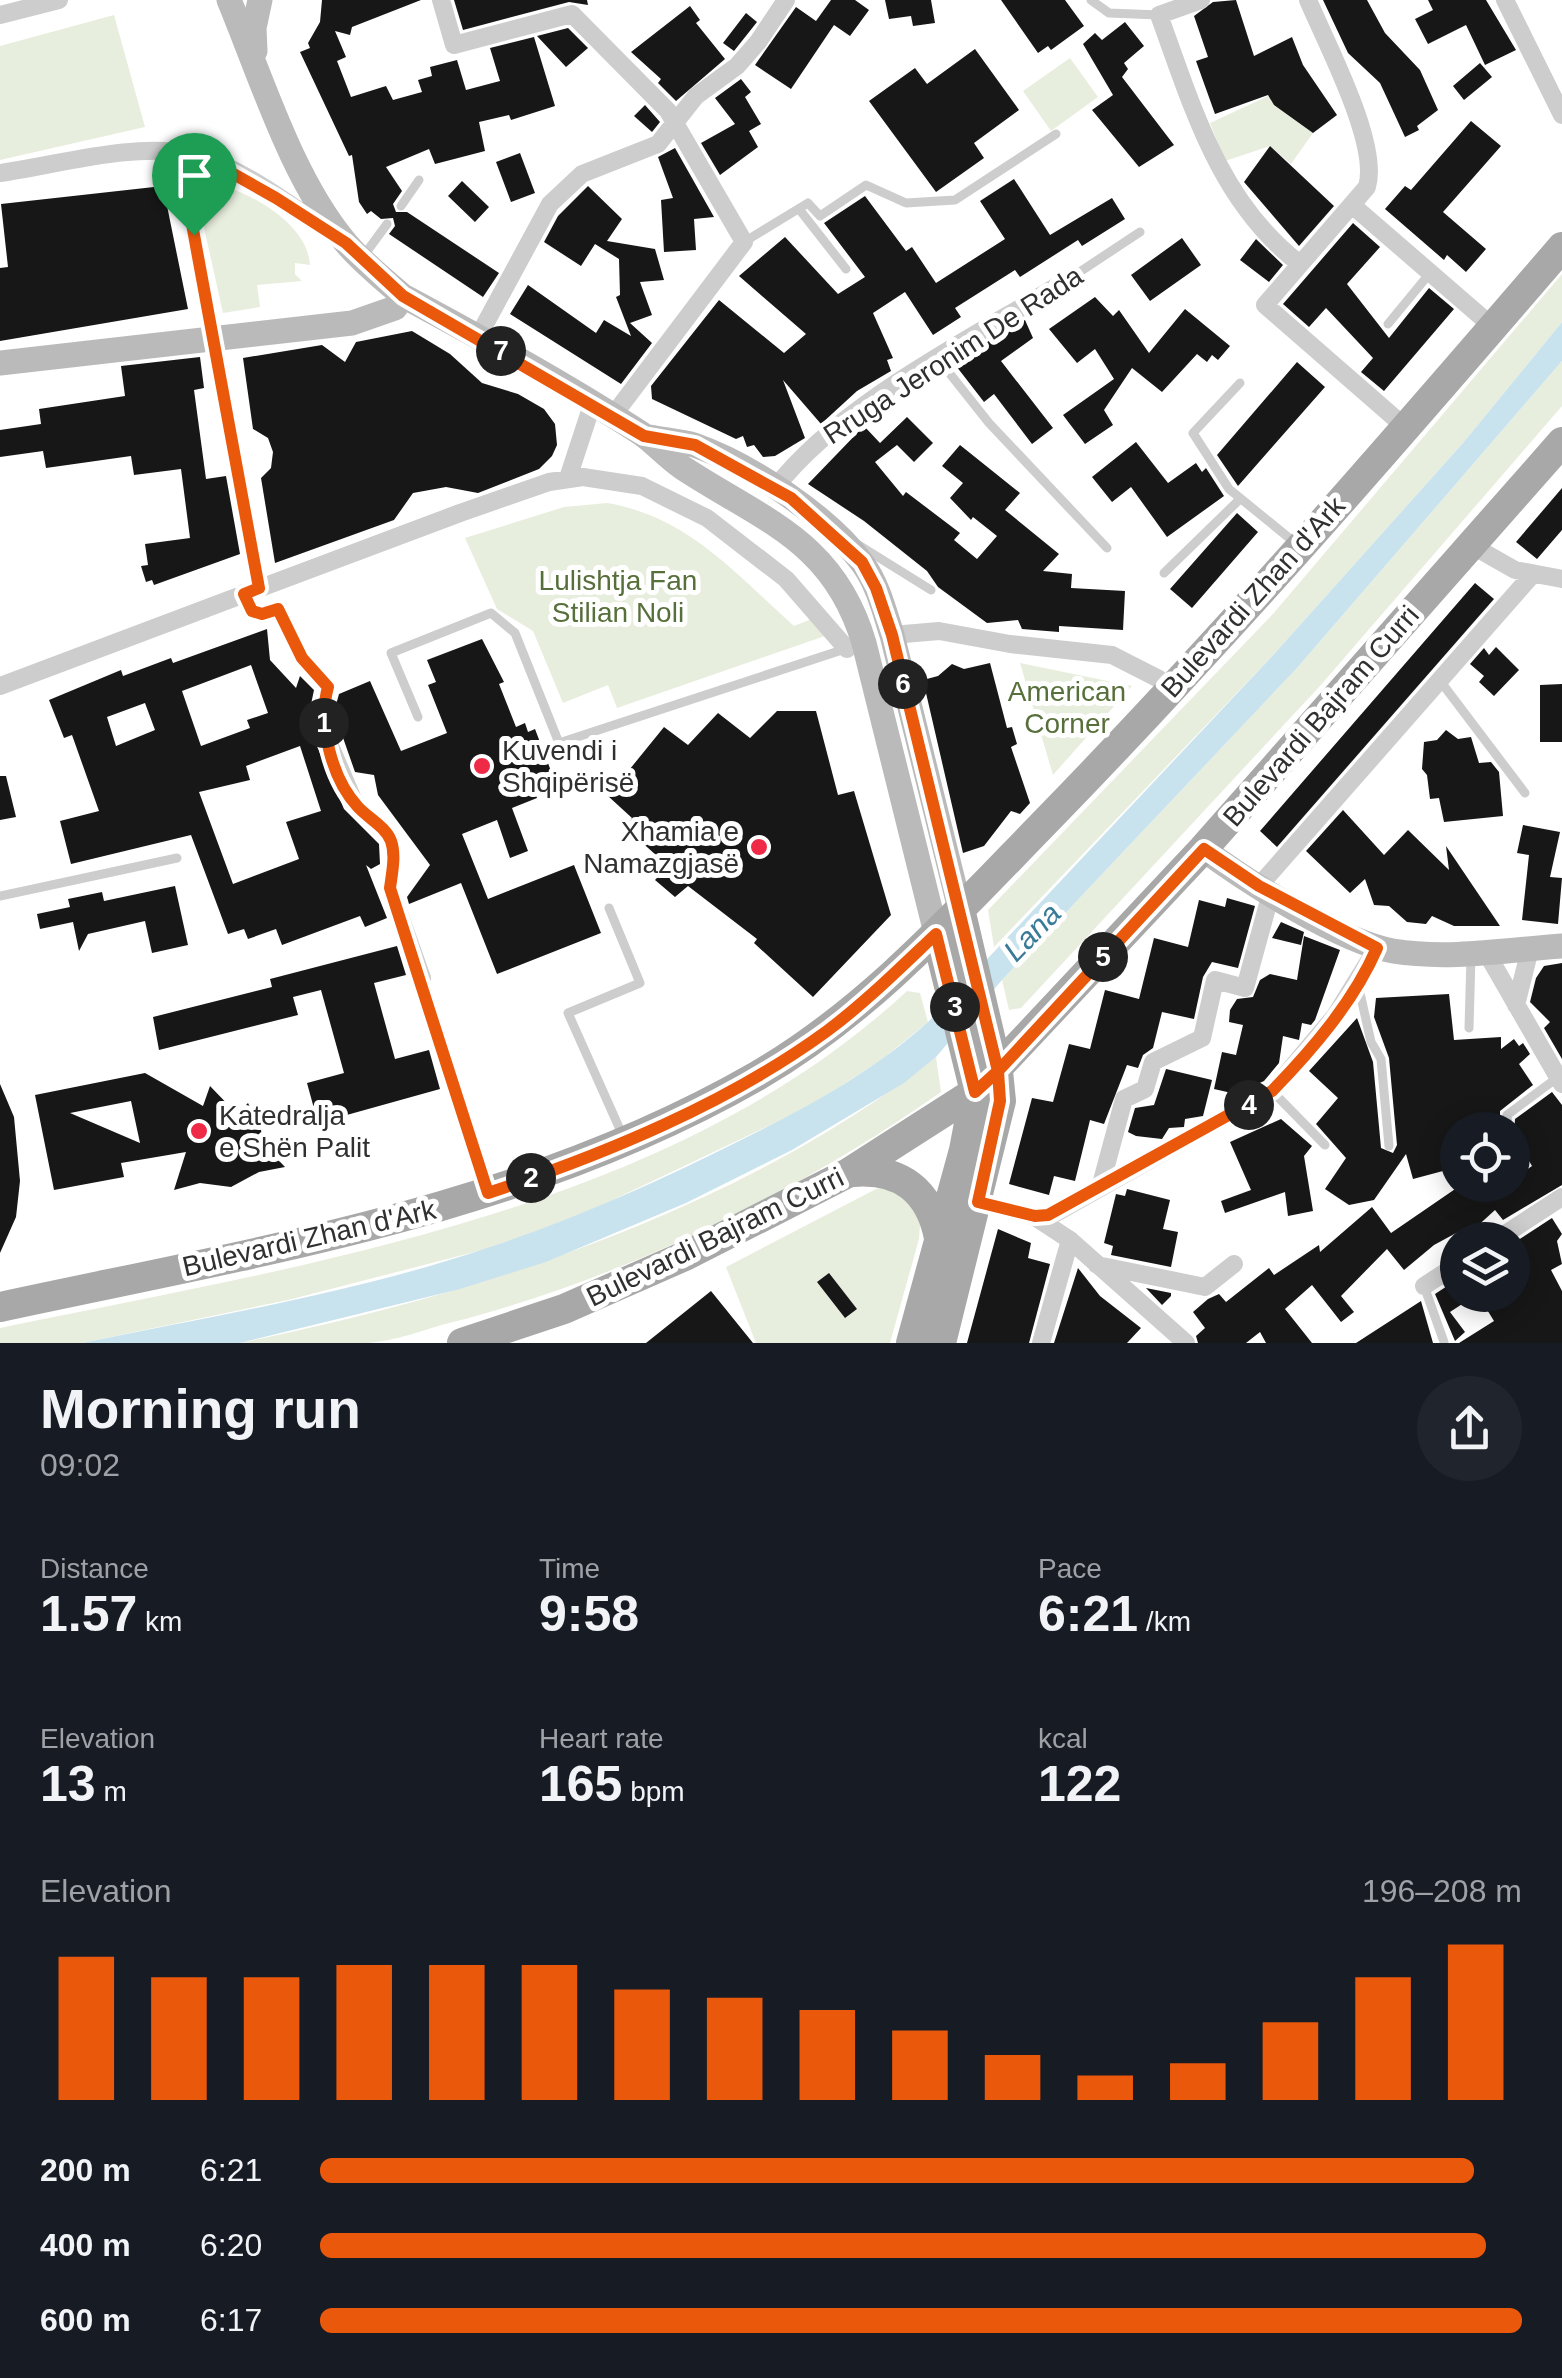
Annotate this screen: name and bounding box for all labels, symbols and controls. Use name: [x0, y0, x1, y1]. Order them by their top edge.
pin: [152, 133, 237, 236]
icon: arrive: [167, 148, 222, 203]
street label: Rruga Jeronim De Rada: [818, 260, 1088, 450]
pin: 7: [476, 326, 526, 376]
text: 7: [493, 335, 509, 366]
street label: Bulevardi Zhan d'Ark: [1155, 490, 1352, 704]
park label: Lulishtja Fan Stilian Noli: [539, 565, 697, 628]
street label: Bulevardi Bajram Curri: [1217, 600, 1425, 832]
pin: 6: [878, 659, 928, 709]
text: 6: [895, 668, 911, 699]
park label: American Corner: [1008, 676, 1126, 739]
pin: 1: [299, 698, 349, 748]
text: 1: [316, 707, 332, 738]
place label: Kuvendi i Shqipërisë: [502, 735, 634, 798]
marker: Kuvendi i Shqipërisë: [471, 755, 493, 777]
place label: Xhamia e Namazgjasë: [583, 816, 739, 879]
marker: Xhamia e Namazgjasë: [748, 836, 770, 858]
water label: Lana: [997, 897, 1067, 967]
pin: 5: [1078, 932, 1128, 982]
text: 5: [1095, 941, 1111, 972]
pin: 3: [930, 982, 980, 1032]
text: 3: [947, 991, 963, 1022]
pin: 4: [1224, 1080, 1274, 1130]
text: 4: [1241, 1089, 1257, 1120]
place label: Katedralja e Shën Palit: [219, 1100, 370, 1163]
map controls: [1440, 1112, 1530, 1312]
button: locate: [1440, 1112, 1530, 1202]
marker: Katedralja e Shën Palit: [188, 1120, 210, 1142]
pin: 2: [506, 1153, 556, 1203]
street label: Bulevardi Bajram Curri: [582, 1161, 848, 1313]
text: 2: [523, 1162, 539, 1193]
street label: Bulevardi Zhan d'Ark: [179, 1194, 440, 1282]
button: layers: [1440, 1222, 1530, 1312]
button: share: [1417, 1376, 1522, 1481]
text: Morning run: [40, 1378, 361, 1440]
text: 09:02: [40, 1447, 120, 1483]
text: Distance: [40, 1553, 149, 1584]
text: Time: [539, 1553, 600, 1584]
text: Pace: [1038, 1553, 1102, 1584]
text: 1.57: [40, 1586, 137, 1642]
text: 9:58: [539, 1586, 639, 1642]
text: 6:21: [1038, 1586, 1138, 1642]
text: km: [137, 1606, 182, 1637]
text: /km: [1138, 1606, 1191, 1637]
text: Elevation: [40, 1723, 155, 1754]
text: Heart rate: [539, 1723, 664, 1754]
text: kcal: [1038, 1723, 1088, 1754]
text: 13: [40, 1756, 96, 1812]
text: 165: [539, 1756, 622, 1812]
text: 122: [1038, 1756, 1121, 1812]
text: m: [96, 1776, 127, 1807]
text: bpm: [622, 1776, 685, 1807]
text: Elevation: [40, 1873, 172, 1909]
text: 196–208 m: [1362, 1873, 1522, 1909]
text: 200 m: [40, 2152, 131, 2188]
text: 6:21: [200, 2152, 262, 2188]
text: 400 m: [40, 2227, 131, 2263]
text: 6:20: [200, 2227, 262, 2263]
text: 600 m: [40, 2302, 131, 2338]
text: 6:17: [200, 2302, 262, 2338]

